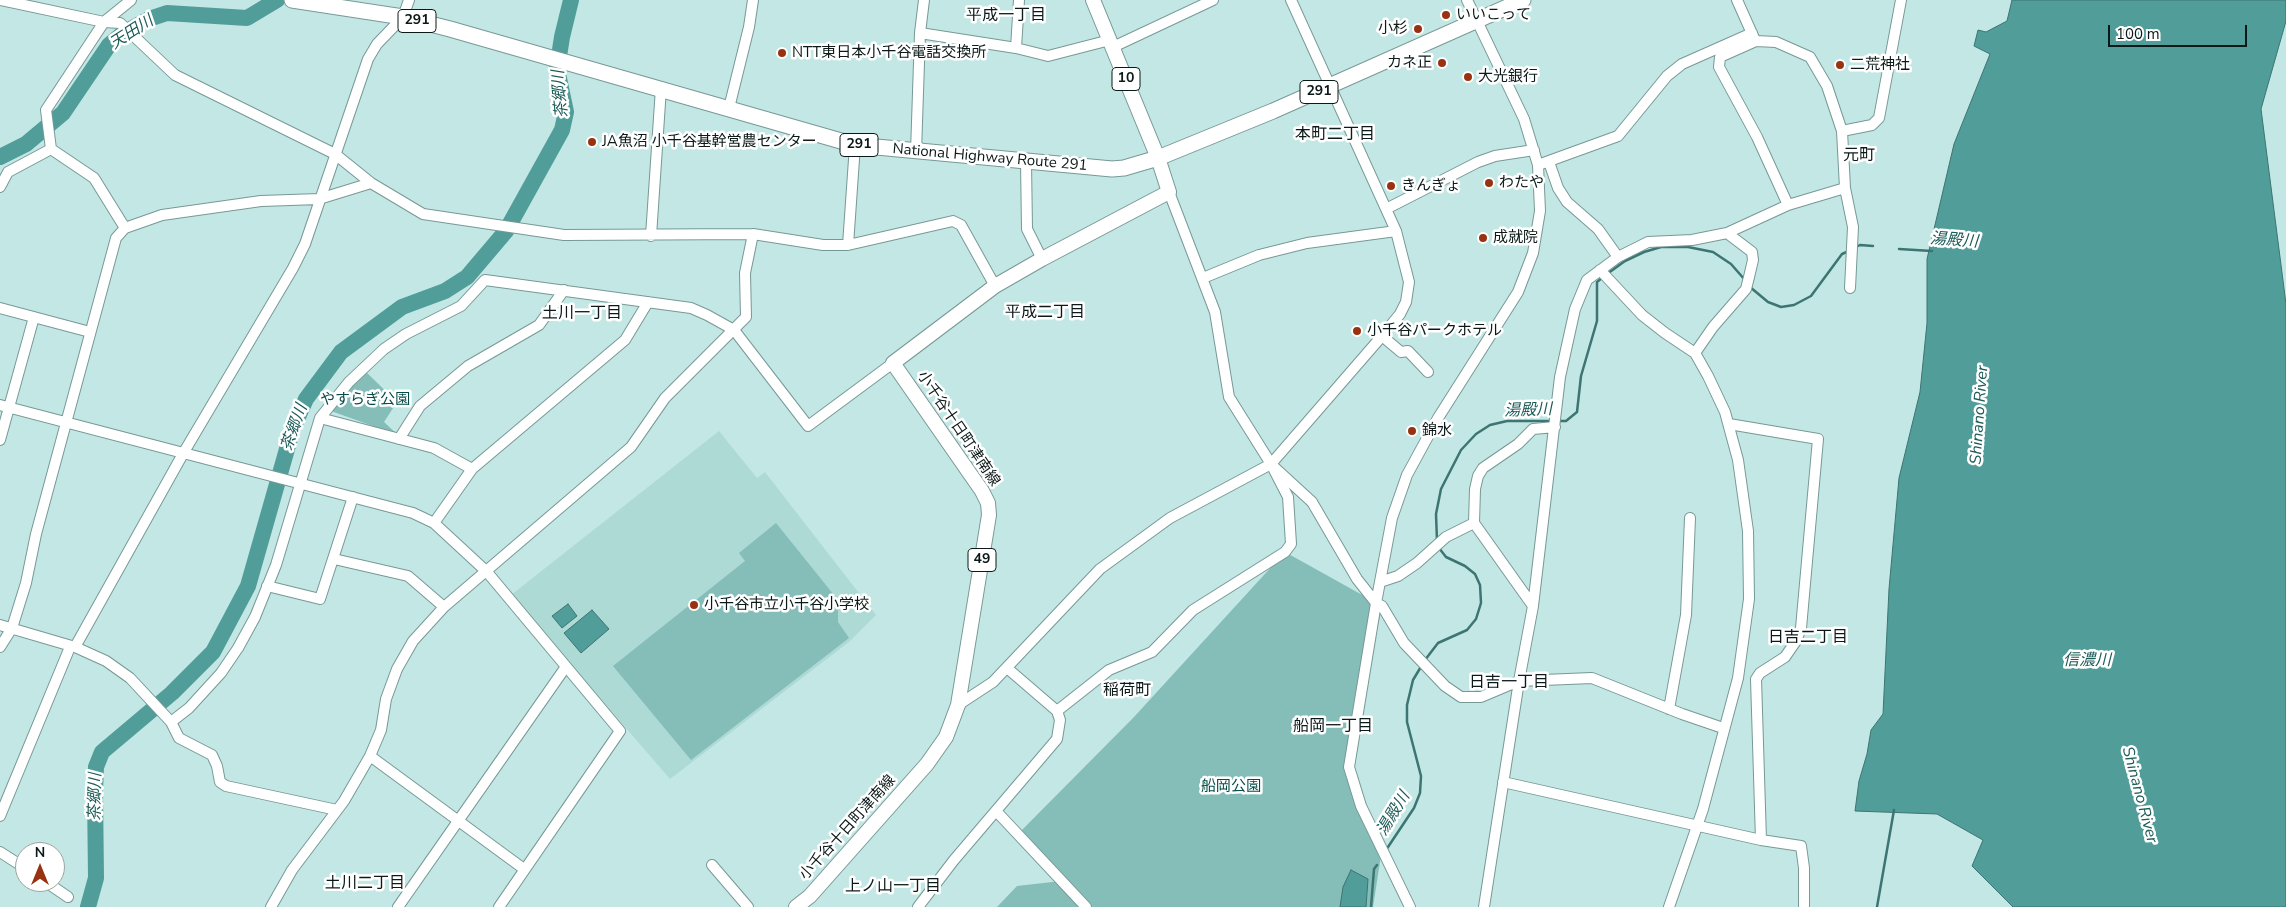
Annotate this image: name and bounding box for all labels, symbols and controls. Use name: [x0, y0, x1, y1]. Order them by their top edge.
district label: 平成一丁目: [966, 6, 1046, 26]
place label: いいこって: [1456, 6, 1531, 24]
marker: いいこって: [1440, 9, 1452, 21]
road number: 291: [398, 10, 436, 32]
water label: 天田川: [107, 12, 157, 54]
scale bar: [2111, 15, 2250, 47]
place label: 小杉: [1378, 20, 1408, 38]
marker: 小杉: [1412, 23, 1424, 35]
text: 100 m: [2116, 24, 2160, 44]
place label: NTT東日本小千谷電話交換所: [792, 44, 986, 62]
marker: NTT東日本小千谷電話交換所: [776, 47, 788, 59]
place label: カネ正: [1387, 54, 1432, 72]
place label: 二荒神社: [1850, 56, 1910, 74]
marker: カネ正: [1436, 57, 1448, 69]
marker: 二荒神社: [1834, 59, 1846, 71]
road number: 10: [1112, 68, 1140, 90]
place label: 大光銀行: [1478, 68, 1538, 86]
water label: 茶郷川: [549, 69, 573, 119]
marker: 大光銀行: [1462, 71, 1474, 83]
road number: 291: [1300, 80, 1338, 104]
district label: 本町二丁目: [1295, 125, 1375, 145]
place label: JA魚沼 小千谷基幹営農センター: [602, 133, 817, 151]
road number: 291: [840, 134, 878, 156]
marker: JA魚沼 小千谷基幹営農センター: [586, 136, 598, 148]
street label: National Highway Route 291: [892, 141, 1088, 175]
district label: 元町: [1843, 146, 1875, 166]
place label: わたや: [1499, 174, 1544, 192]
place label: きんぎょ: [1401, 177, 1461, 195]
marker: わたや: [1483, 177, 1495, 189]
marker: きんぎょ: [1385, 180, 1397, 192]
place label: 成就院: [1493, 229, 1538, 247]
water label: 湯殿川: [1929, 230, 1979, 252]
marker: 成就院: [1477, 232, 1489, 244]
district label: 平成二丁目: [1005, 303, 1085, 323]
district label: 土川一丁目: [542, 304, 622, 324]
place label: 小千谷パークホテル: [1367, 322, 1502, 340]
marker: 小千谷パークホテル: [1351, 325, 1363, 337]
water label: Shinano River: [1967, 365, 1993, 465]
street label: 小千谷十日町津南線: [913, 368, 1003, 490]
park label: やすらぎ公園: [320, 391, 410, 409]
water label: 湯殿川: [1504, 401, 1552, 421]
water label: 茶郷川: [278, 402, 312, 454]
place label: 錦水: [1422, 422, 1452, 440]
marker: 錦水: [1406, 425, 1418, 437]
road number: 49: [968, 548, 996, 572]
place label: 小千谷市立小千谷小学校: [704, 596, 869, 614]
marker: 小千谷市立小千谷小学校: [688, 599, 700, 611]
district label: 日吉二丁目: [1768, 628, 1848, 648]
water label: 信濃川: [2063, 651, 2111, 671]
district label: 日吉一丁目: [1469, 673, 1549, 693]
district label: 稲荷町: [1103, 681, 1151, 701]
district label: 船岡一丁目: [1293, 717, 1373, 737]
water label: Shinano River: [2117, 745, 2161, 845]
street label: 小千谷十日町津南線: [796, 772, 900, 884]
water label: 茶郷川: [86, 773, 106, 821]
park label: 船岡公園: [1201, 778, 1261, 796]
water label: 湯殿川: [1373, 788, 1415, 840]
north arrow: [15, 842, 65, 892]
text: N: [35, 843, 45, 862]
district label: 土川二丁目: [325, 874, 405, 894]
district label: 上ノ山一丁目: [845, 877, 941, 897]

